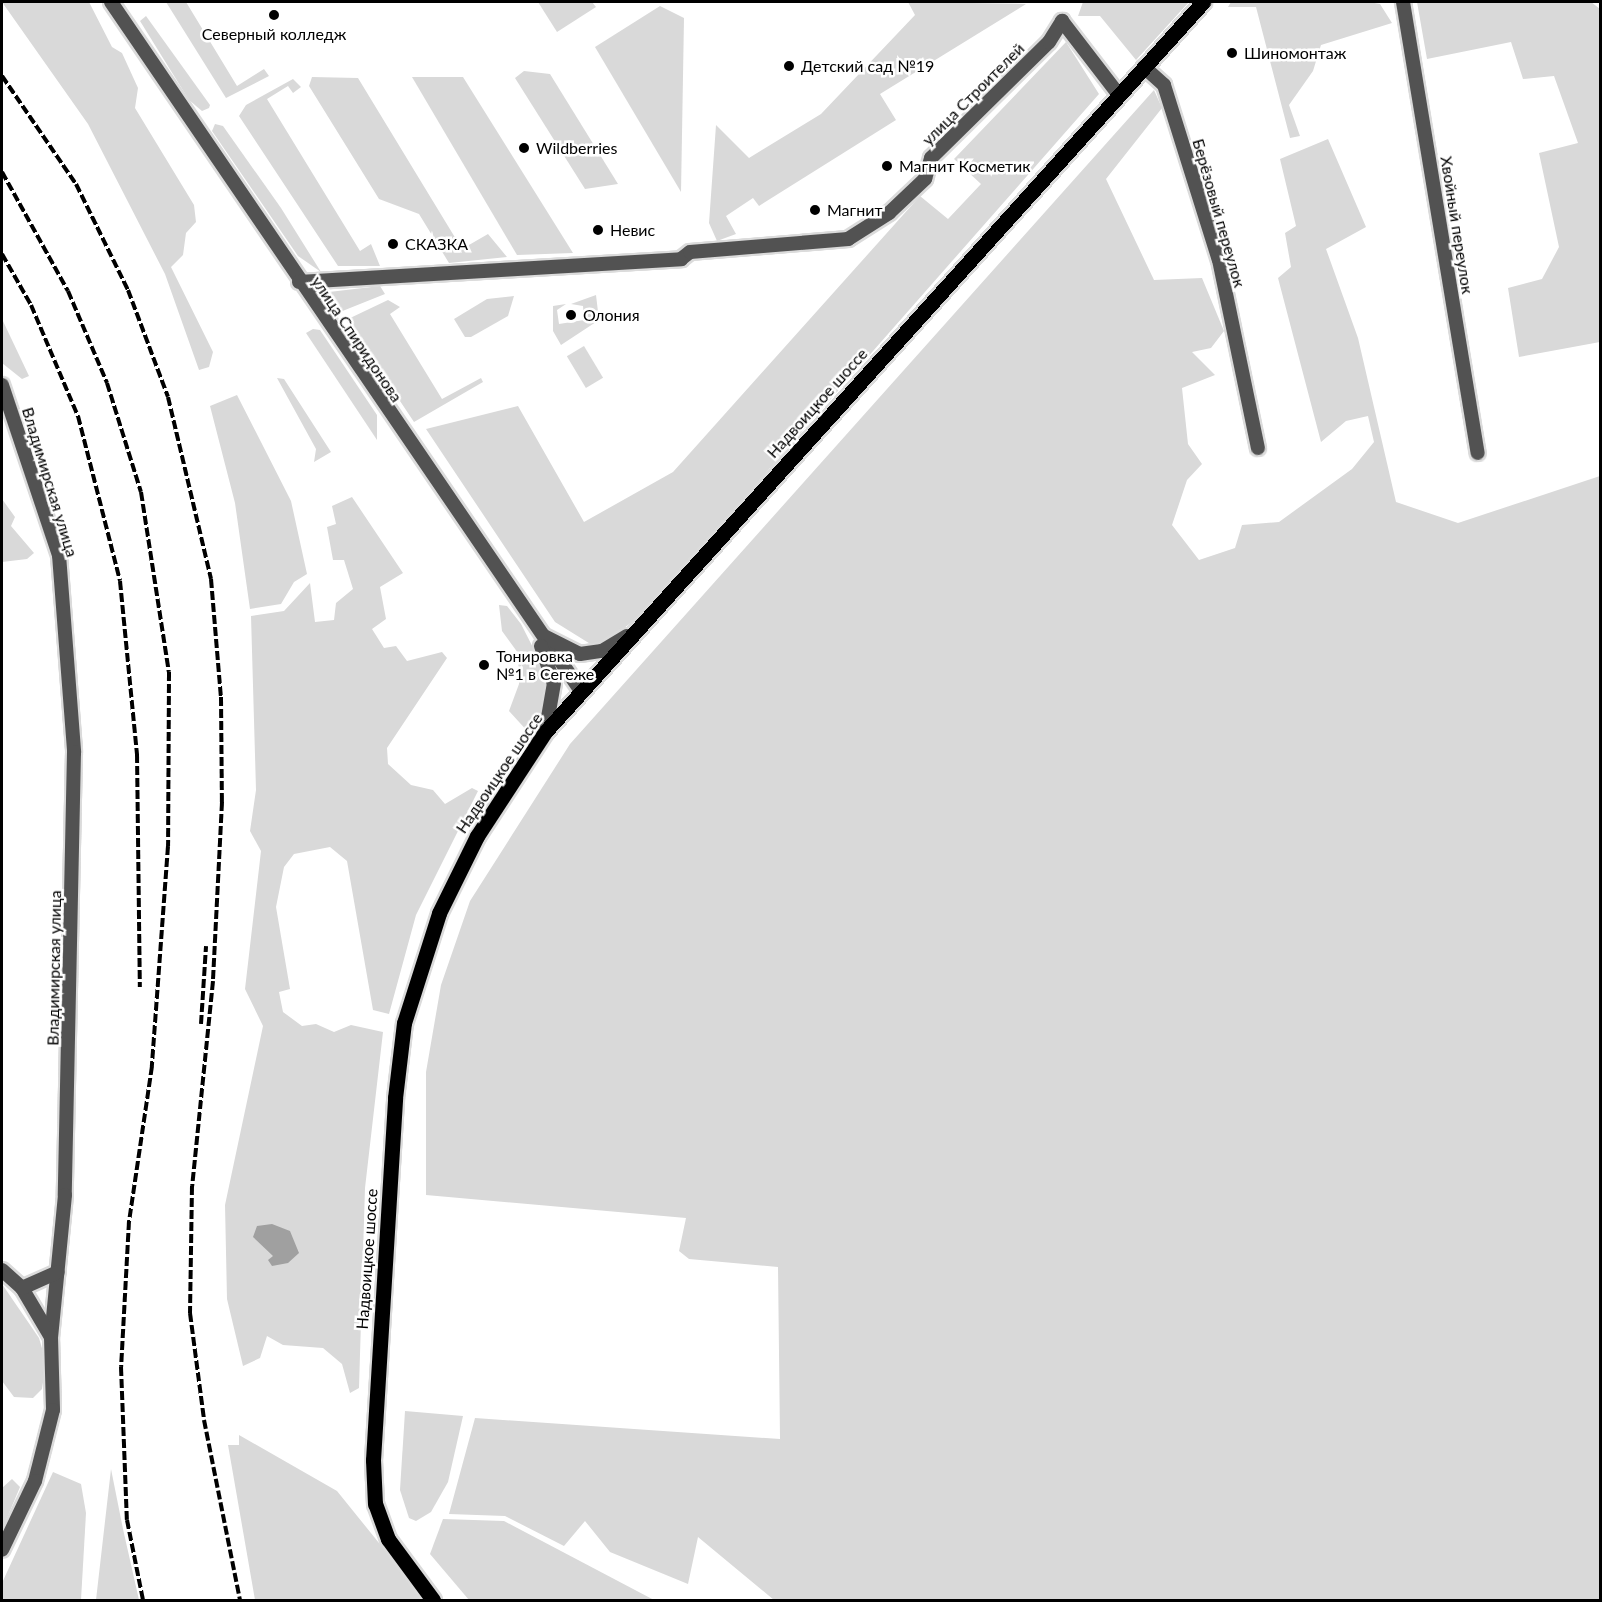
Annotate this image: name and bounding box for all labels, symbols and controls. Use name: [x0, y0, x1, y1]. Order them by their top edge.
marker: Северный колледж: [267, 8, 281, 22]
place label: Северный колледж: [202, 24, 346, 44]
street label: улица Строителей: [918, 39, 1028, 149]
place label: Шиномонтаж: [1244, 43, 1346, 63]
marker: Шиномонтаж: [1225, 46, 1239, 60]
place label: Детский сад №19: [801, 56, 934, 76]
marker: Детский сад №19: [782, 59, 796, 73]
street label: Берёзовый переулок: [1189, 136, 1249, 290]
place label: Wildberries: [536, 138, 617, 158]
marker: Wildberries: [517, 141, 531, 155]
street label: Хвойный переулок: [1437, 155, 1477, 295]
place label: Магнит Косметик: [899, 156, 1031, 176]
marker: Магнит Косметик: [880, 159, 894, 173]
place label: Магнит: [827, 200, 882, 220]
marker: Магнит: [808, 203, 822, 217]
place label: Невис: [610, 220, 655, 240]
marker: Невис: [591, 223, 605, 237]
place label: СКАЗКА: [405, 234, 468, 254]
marker: СКАЗКА: [386, 237, 400, 251]
street label: улица Спиридонова: [308, 272, 406, 406]
place label: Олония: [583, 305, 640, 325]
marker: Олония: [564, 308, 578, 322]
street label: Надвоицкое шоссе: [763, 344, 871, 462]
street label: Владимирская улица: [18, 405, 82, 559]
place label: Тонировка №1 в Сегеже: [496, 646, 594, 684]
marker: Тонировка №1 в Сегеже: [477, 658, 491, 672]
street label: Надвоицкое шоссе: [452, 709, 546, 837]
street label: Владимирская улица: [43, 890, 65, 1046]
street label: Надвоицкое шоссе: [353, 1188, 381, 1330]

